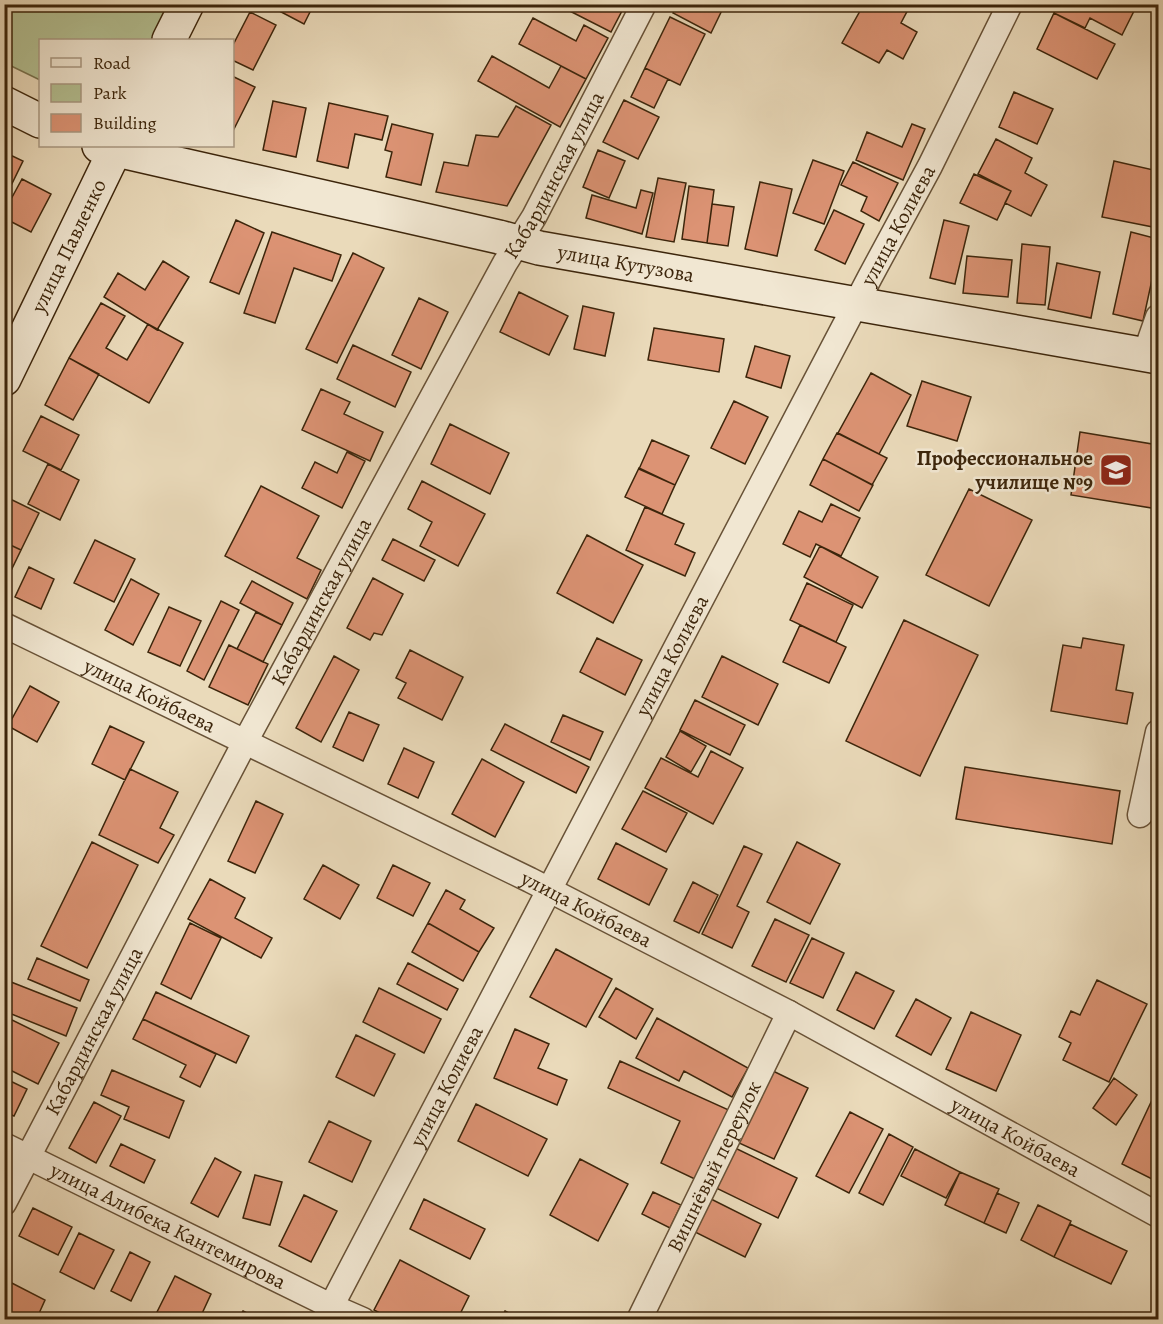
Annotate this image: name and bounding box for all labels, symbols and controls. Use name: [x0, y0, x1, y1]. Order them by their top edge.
legend: [39, 39, 234, 147]
text: Road: [93, 51, 131, 75]
text: Park: [93, 81, 127, 105]
street label: Кабардинская улица: [497, 86, 611, 264]
text: Building: [93, 111, 157, 135]
street label: улица Колиева: [853, 160, 942, 291]
street label: улица Павленко: [24, 174, 113, 318]
street label: улица Кутузова: [554, 237, 697, 289]
place label: Профессиональное училище №9: [916, 444, 1093, 496]
school or university icon: Профессиональное училище №9: [1098, 452, 1134, 488]
street label: Кабардинская улица: [264, 513, 378, 690]
street label: улица Колиева: [628, 590, 715, 722]
street label: улица Койбаева: [78, 651, 221, 740]
street label: улица Койбаева: [516, 863, 657, 954]
street label: Кабардинская улица: [38, 942, 150, 1120]
street label: улица Колиева: [403, 1020, 490, 1153]
street label: Вишнёвый переулок: [660, 1076, 768, 1257]
street label: улица Койбаева: [945, 1090, 1086, 1184]
street label: улица Алибека Кантемирова: [45, 1156, 291, 1296]

